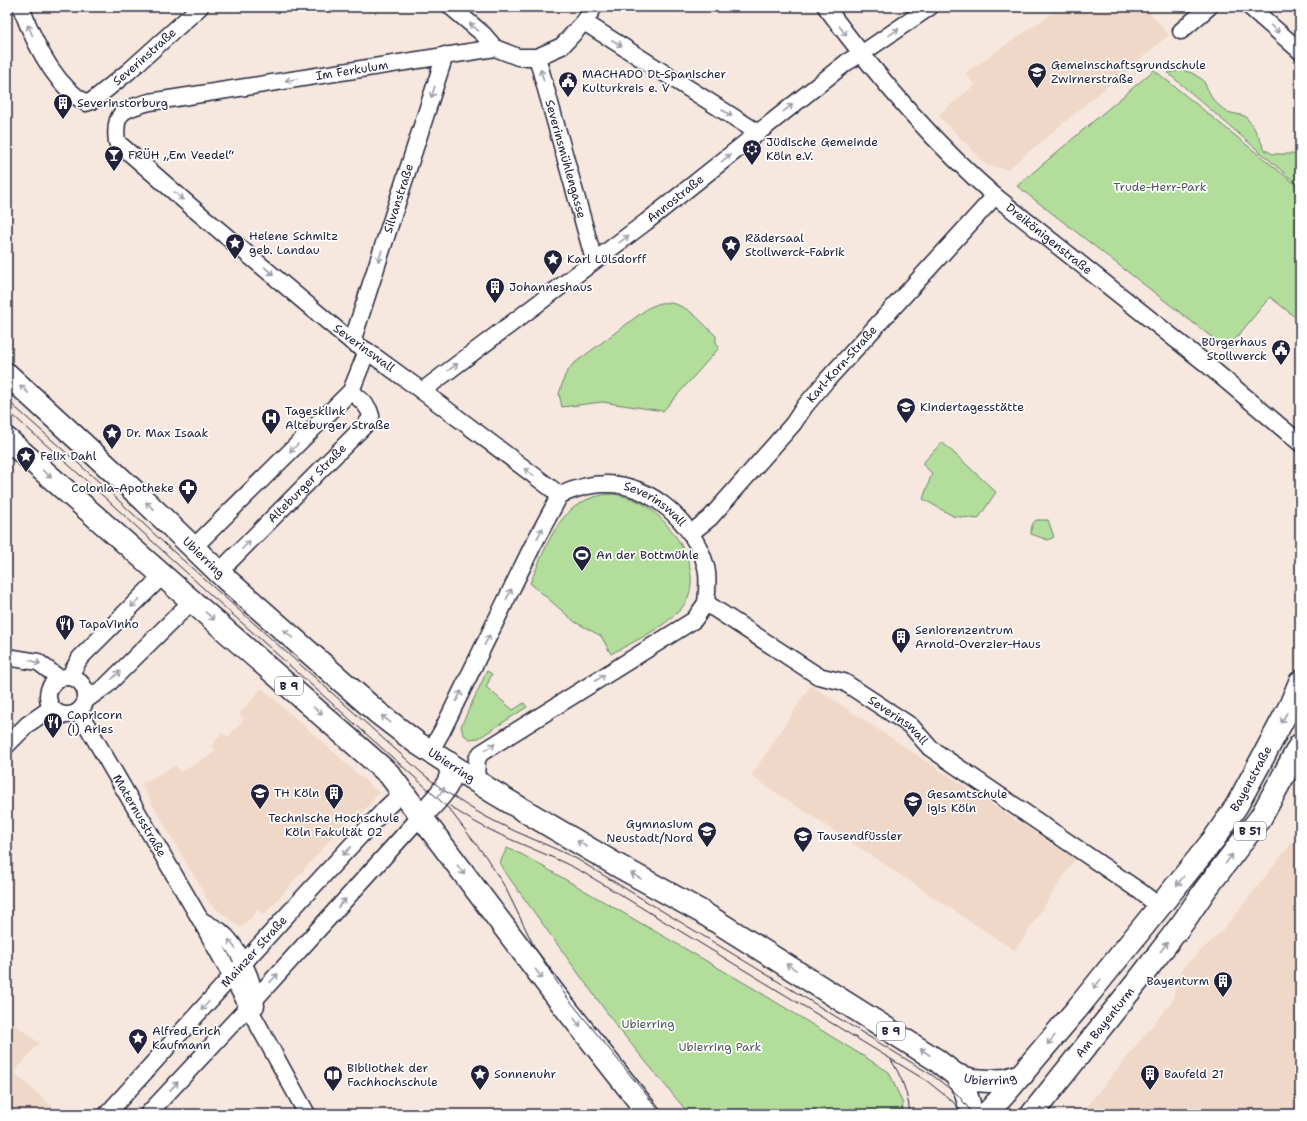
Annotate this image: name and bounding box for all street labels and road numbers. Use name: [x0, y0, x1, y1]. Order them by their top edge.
street label: Severinstraße: [109, 24, 180, 89]
street label: Im Ferkulum: [315, 57, 389, 84]
street label: Severinsmühlengasse: [541, 98, 590, 220]
street label: Silvanstraße: [380, 161, 417, 235]
street label: Annostraße: [644, 171, 707, 226]
street label: Dreikönigenstraße: [1003, 200, 1096, 278]
street label: Severinswall: [330, 320, 398, 376]
street label: Karl-Korn-Straße: [803, 322, 881, 406]
street label: Alteburger Straße: [264, 440, 350, 526]
street label: Severinswall: [622, 478, 690, 530]
street label: Ubierring: [179, 533, 228, 582]
road number: B 9: [275, 677, 303, 695]
street label: Severinswall: [865, 692, 932, 749]
street label: Bayenstraße: [1227, 743, 1276, 815]
street label: Ubierring: [425, 744, 478, 786]
street label: Maternusstraße: [109, 771, 170, 860]
road number: B 51: [1234, 822, 1266, 840]
street label: Mainzer Straße: [217, 912, 291, 991]
street label: Am Bayenturm: [1072, 984, 1138, 1061]
road number: B 9: [877, 1022, 905, 1040]
street label: Ubierring: [961, 1069, 1019, 1089]

